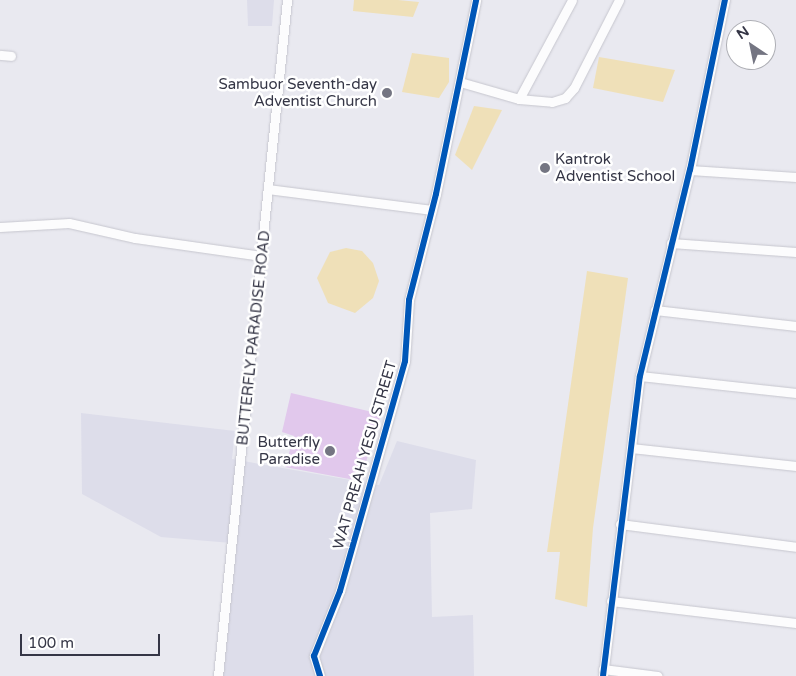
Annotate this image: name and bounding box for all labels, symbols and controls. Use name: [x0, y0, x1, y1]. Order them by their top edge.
north arrow: [726, 20, 776, 70]
text: N: [733, 23, 752, 43]
place label: Sambuor Seventh-day Adventist Church: [218, 75, 377, 110]
marker: Sambuor Seventh-day Adventist Church: [381, 87, 393, 99]
place label: Kantrok Adventist School: [555, 150, 675, 185]
marker: Kantrok Adventist School: [539, 162, 551, 174]
street label: BUTTERFLY PARADISE ROAD: [234, 230, 274, 446]
street label: WAT PREAH YESU STREET: [329, 358, 401, 552]
place label: Butterfly Paradise: [257, 433, 320, 468]
marker: Butterfly Paradise: [324, 445, 336, 457]
scale bar: [22, 624, 162, 656]
text: 100 m: [28, 634, 74, 652]

